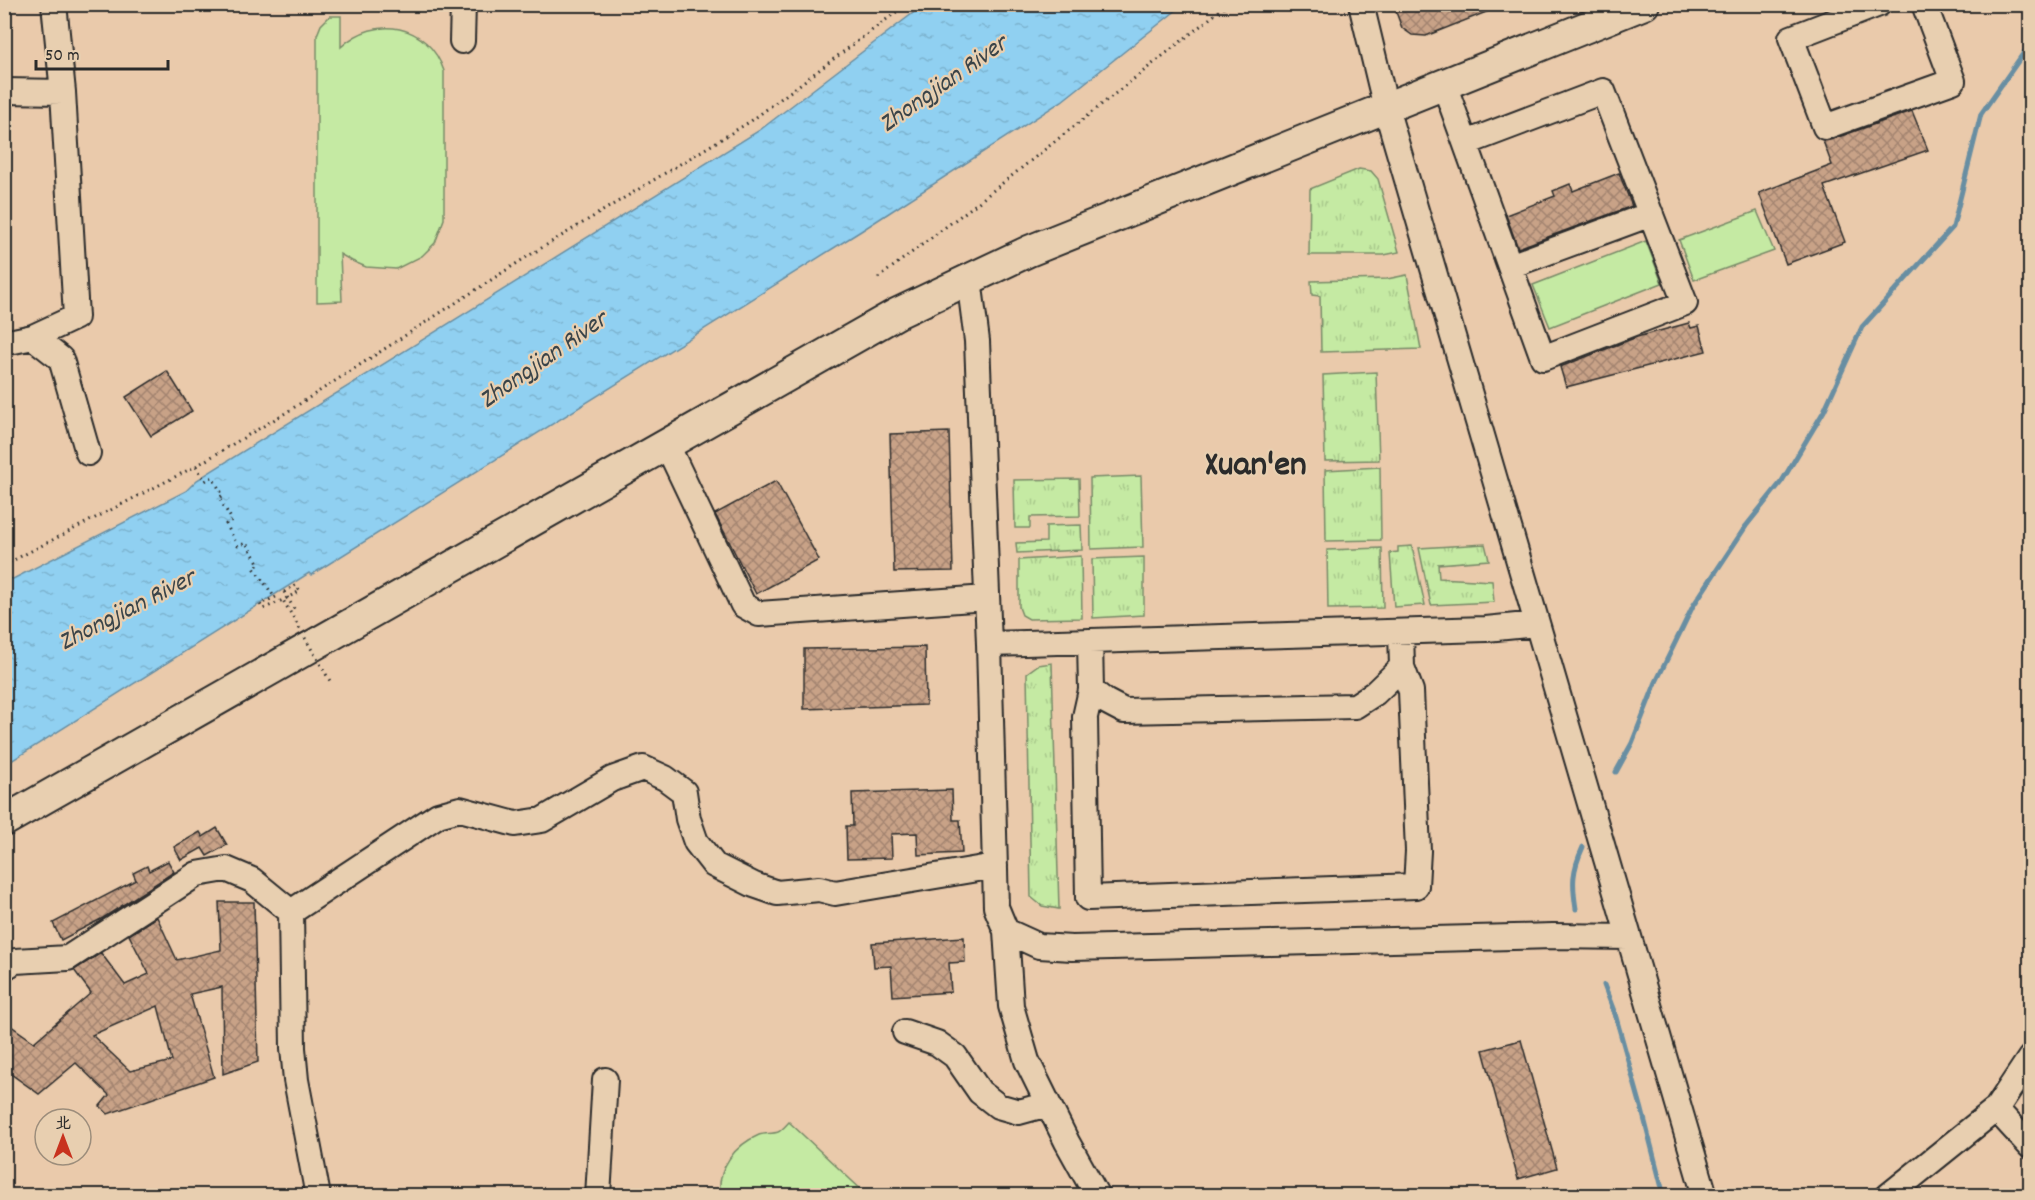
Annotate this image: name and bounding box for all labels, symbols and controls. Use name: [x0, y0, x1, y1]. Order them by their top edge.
water label: Zhongjian River: [872, 25, 1019, 143]
scale bar: [36, 33, 168, 71]
text: 50 m: [45, 44, 80, 69]
water label: Zhongjian River: [472, 301, 619, 419]
district label: Xuan'en: [1205, 441, 1307, 493]
water label: Zhongjian River: [53, 559, 206, 662]
north arrow: [33, 1107, 93, 1167]
text: 北: [55, 1113, 71, 1136]

